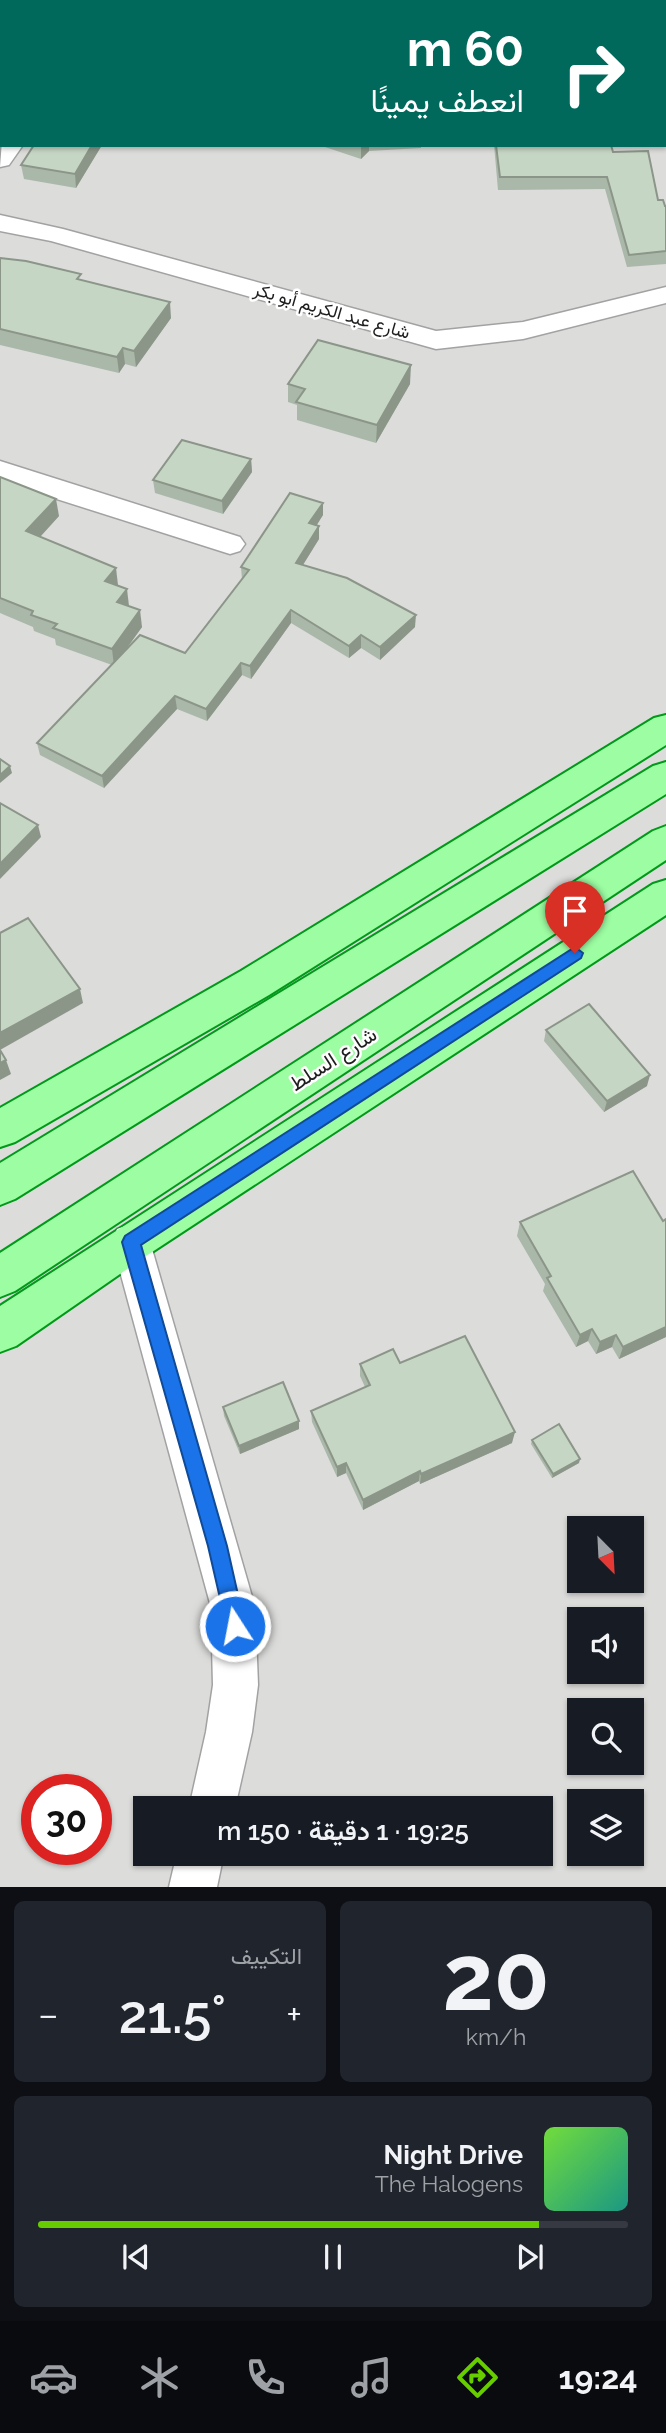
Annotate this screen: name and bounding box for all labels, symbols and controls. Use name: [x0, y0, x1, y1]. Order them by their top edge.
text: 60 m: [407, 20, 524, 77]
icon: right: [548, 28, 639, 119]
text: انعطف يمينًا: [371, 82, 524, 119]
street label: شارع عبد الكريم أبو بكر: [250, 278, 413, 345]
pin: [545, 881, 605, 953]
icon: arrive: [556, 892, 594, 930]
street label: شارع السلط: [284, 1021, 382, 1098]
north arrow: [567, 1516, 644, 1592]
map controls: [567, 1516, 644, 1866]
position arrow: [198, 1589, 272, 1663]
button: sound: [567, 1607, 644, 1684]
button: search: [567, 1698, 644, 1775]
speed limit sign: 30: [21, 1774, 112, 1865]
button: layers: [567, 1789, 644, 1866]
text: 19:25 · 1 دقيقة · 150 m: [217, 1816, 469, 1846]
text: 20: [442, 1924, 550, 2031]
text: التكييف: [231, 1942, 302, 1969]
text: 21.5°: [119, 1984, 226, 2045]
text: −: [38, 1992, 58, 2037]
text: +: [286, 1992, 302, 2037]
text: km/h: [466, 2023, 526, 2050]
text: Night Drive: [384, 2140, 523, 2170]
text: The Halogens: [375, 2170, 523, 2197]
icon: previous: [117, 2238, 155, 2276]
icon: pause: [314, 2238, 352, 2276]
icon: next: [511, 2238, 549, 2276]
icon: car: [29, 2353, 78, 2402]
icon: climate: [135, 2353, 184, 2402]
icon: phone: [241, 2353, 290, 2402]
icon: music: [347, 2353, 396, 2402]
icon: directions: [453, 2353, 502, 2402]
text: 19:24: [559, 2359, 638, 2396]

